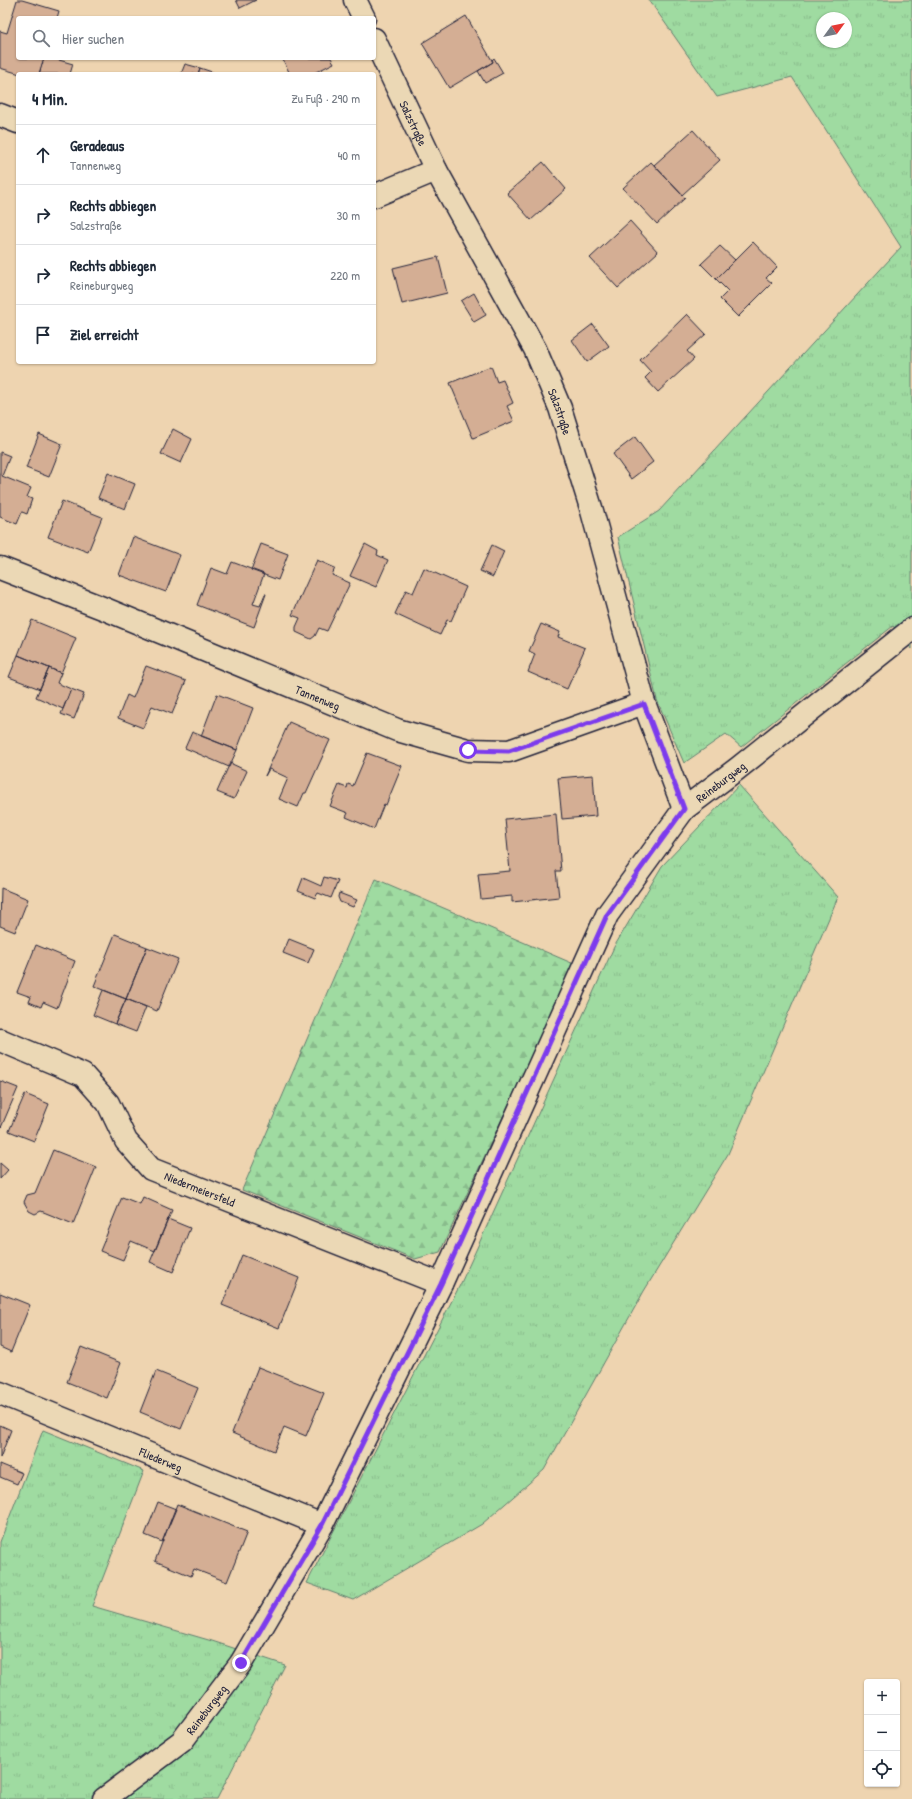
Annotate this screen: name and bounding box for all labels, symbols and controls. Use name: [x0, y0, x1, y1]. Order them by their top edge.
north arrow: [816, 12, 852, 48]
search box: [16, 16, 376, 60]
icon: search: [30, 27, 52, 49]
text: Hier suchen: [62, 28, 124, 49]
text: 4 Min.: [32, 87, 68, 110]
text: Zu Fuß · 290 m: [291, 89, 360, 107]
street label: Salzstraße: [396, 98, 432, 149]
text: Geradeaus: [70, 135, 124, 156]
icon: ahead: [32, 144, 54, 166]
text: 40 m: [337, 146, 360, 164]
text: Tannenweg: [70, 156, 121, 174]
text: Rechts abbiegen: [70, 195, 156, 216]
icon: right: [32, 204, 54, 226]
text: 30 m: [337, 206, 360, 224]
text: Salzstraße: [70, 216, 122, 234]
text: Rechts abbiegen: [70, 255, 156, 276]
icon: right: [32, 264, 54, 286]
text: 220 m: [330, 266, 360, 284]
text: Reineburgweg: [70, 276, 133, 294]
icon: arrive: [32, 324, 54, 346]
text: Ziel erreicht: [70, 324, 139, 345]
street label: Salzstraße: [544, 386, 576, 437]
street label: Tannenweg: [293, 680, 343, 714]
route start: [459, 741, 477, 759]
street label: Reineburgweg: [692, 757, 749, 806]
street label: Niedermeiersfeld: [162, 1167, 238, 1210]
street label: Fliederweg: [136, 1442, 185, 1475]
route end: [232, 1654, 250, 1672]
map controls: [864, 1679, 900, 1787]
button: +: [864, 1679, 900, 1715]
street label: Reineburgweg: [182, 1681, 230, 1738]
button: −: [864, 1715, 900, 1751]
button: locate: [864, 1751, 900, 1787]

